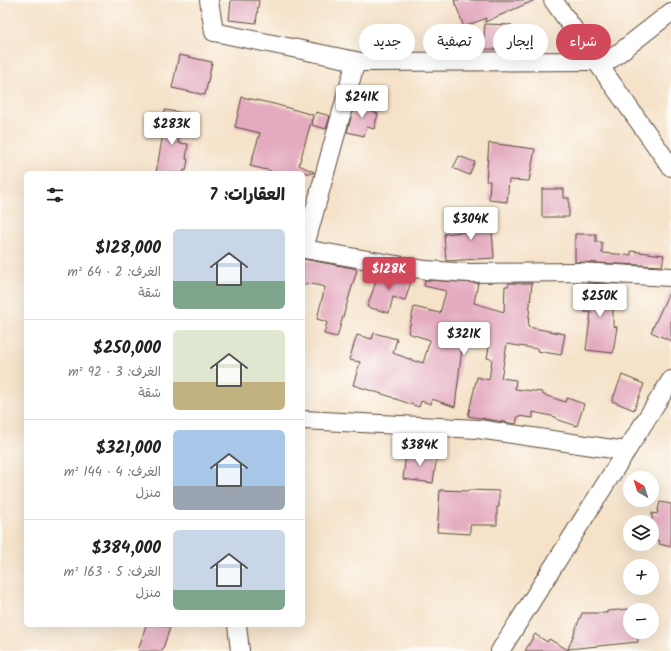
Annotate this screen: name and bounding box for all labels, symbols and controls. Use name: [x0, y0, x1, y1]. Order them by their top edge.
chip: جديد: [359, 24, 415, 60]
chip: تصفية: [423, 24, 485, 60]
chip: إيجار: [493, 24, 548, 60]
chip: شراء: [556, 24, 611, 60]
pin: $241K: [334, 85, 390, 119]
text: $241K: [345, 87, 379, 108]
pin: $283K: [144, 112, 200, 146]
text: $283K: [153, 114, 191, 135]
text: العقارات: 7: [209, 182, 285, 209]
icon: filters: [44, 184, 66, 206]
pin: $304K: [443, 207, 499, 241]
text: $304K: [453, 209, 489, 230]
text: $128,000: [95, 235, 161, 262]
icon: home: [205, 245, 253, 293]
pin: $128K: [361, 257, 417, 291]
text: $128K: [372, 259, 406, 280]
text: الغرف: 2 · 64 m²: [68, 262, 161, 283]
text: شقة: [138, 283, 161, 304]
pin: $250K: [572, 284, 628, 318]
text: $250K: [582, 286, 618, 307]
pin: $321K: [436, 322, 492, 356]
text: $321K: [447, 324, 481, 345]
text: $250,000: [93, 335, 161, 362]
icon: home: [205, 346, 253, 394]
text: الغرف: 3 · 92 m²: [68, 362, 161, 383]
text: شقة: [138, 383, 161, 404]
pin: $384K: [392, 433, 448, 467]
text: $321,000: [96, 435, 161, 462]
text: $384K: [401, 435, 439, 456]
icon: home: [205, 446, 253, 494]
text: الغرف: 4 · 144 m²: [64, 462, 161, 483]
north arrow: [623, 471, 659, 507]
map controls: [623, 471, 659, 639]
text: منزل: [135, 483, 161, 504]
button: layers: [623, 515, 659, 551]
text: $384,000: [92, 535, 161, 562]
icon: home: [205, 546, 253, 594]
button: +: [623, 559, 659, 595]
text: الغرف: 5 · 163 m²: [64, 562, 161, 583]
text: منزل: [135, 583, 161, 604]
button: −: [623, 603, 659, 639]

